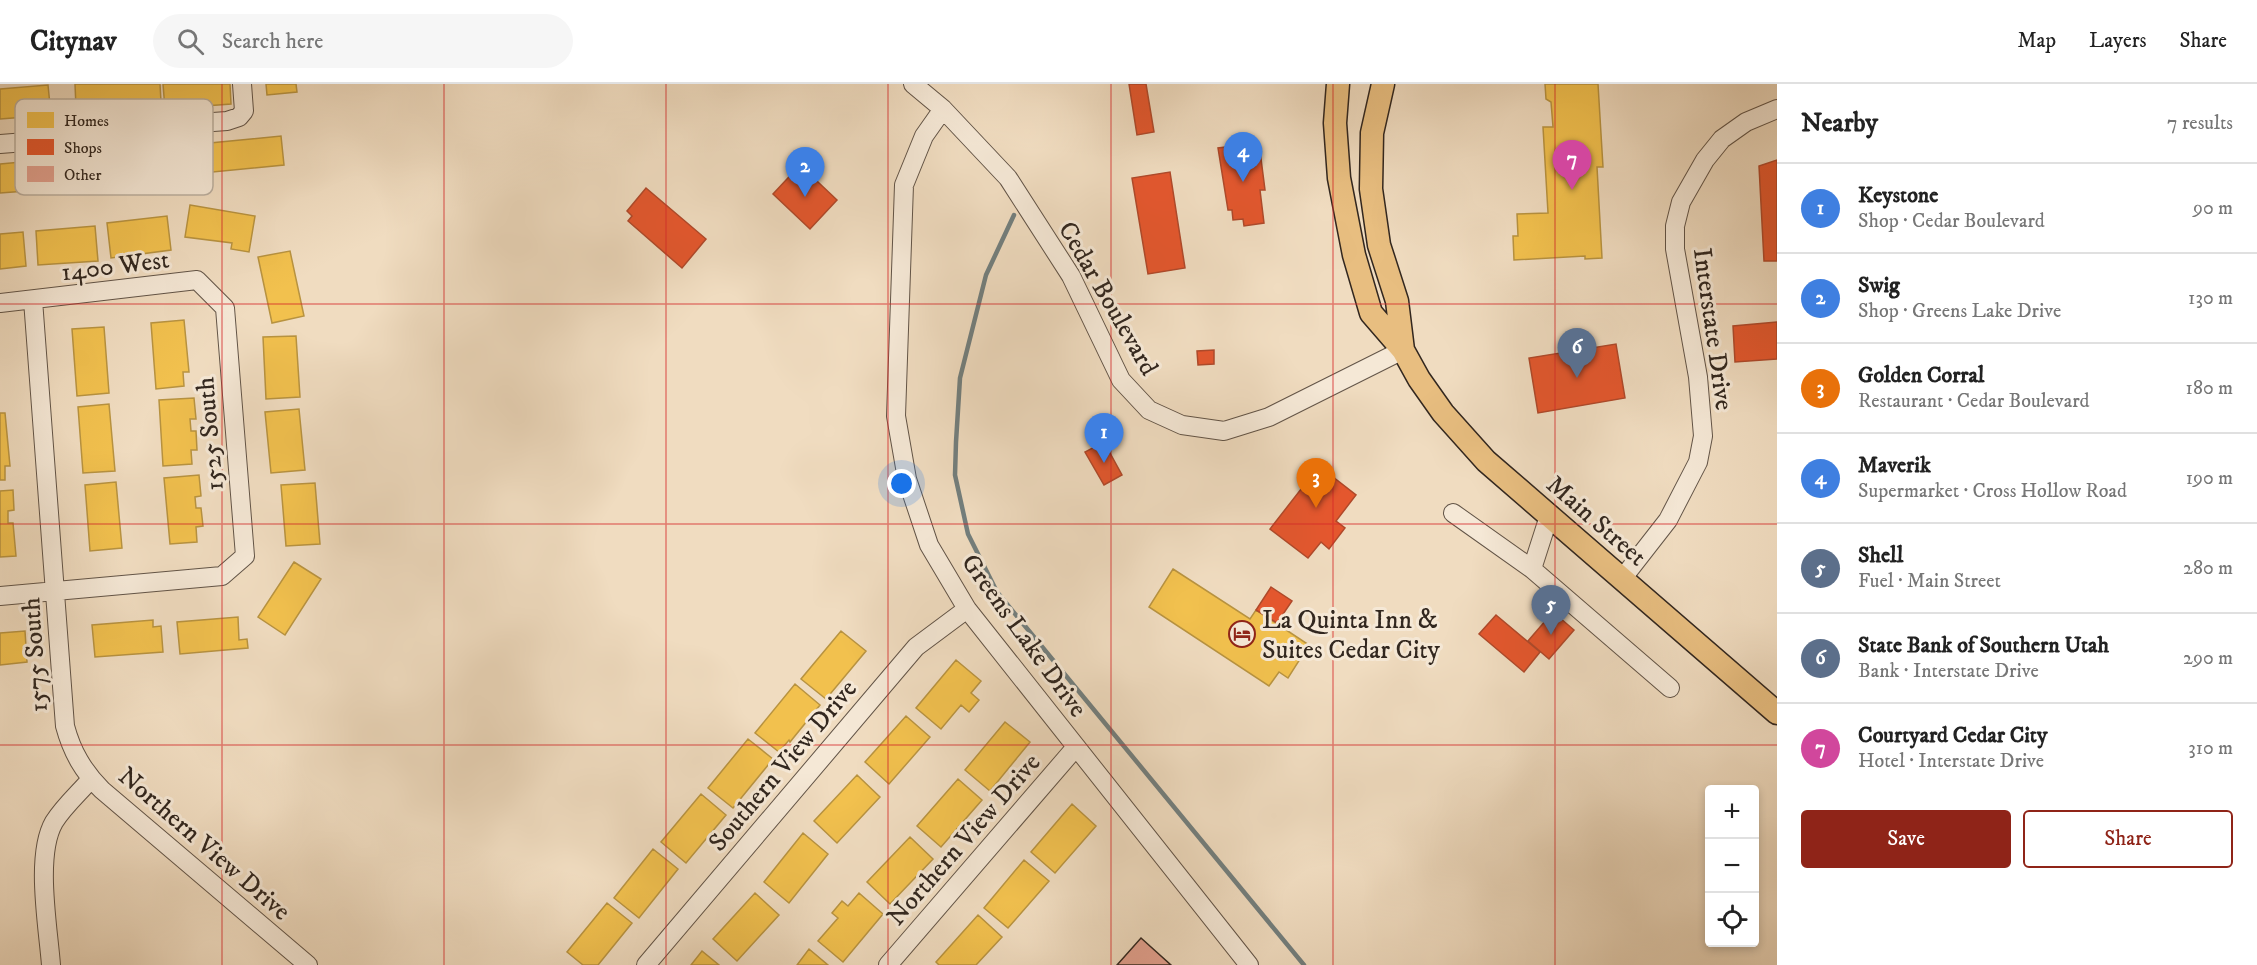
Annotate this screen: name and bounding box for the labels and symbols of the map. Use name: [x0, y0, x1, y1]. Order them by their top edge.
legend: [15, 99, 213, 195]
text: Homes: [64, 111, 109, 131]
pin: 4: [1224, 132, 1262, 182]
text: Shops: [64, 138, 102, 158]
pin: 7: [1552, 141, 1592, 190]
pin: 2: [786, 147, 824, 197]
text: Other: [64, 165, 101, 185]
street label: Cedar Boulevard: [1050, 216, 1165, 382]
street label: 1400 West: [59, 244, 171, 289]
street label: Interstate Drive: [1685, 246, 1740, 412]
pin: 6: [1558, 328, 1596, 378]
street label: 1525 South: [189, 375, 232, 492]
pin: 1: [1084, 414, 1124, 463]
pin: 3: [1296, 458, 1336, 508]
your location: [887, 469, 916, 498]
street label: Main Street: [1539, 469, 1653, 574]
street label: Greens Lake Drive: [953, 548, 1094, 724]
pin: 5: [1532, 586, 1570, 635]
street label: 1575 South: [15, 596, 56, 714]
place label: La Quinta Inn & Suites Cedar City: [1262, 604, 1441, 667]
hotel icon: La Quinta Inn & Suites Cedar City: [1227, 619, 1257, 649]
street label: Southern View Drive: [702, 673, 865, 859]
street label: Northern View Drive: [880, 747, 1048, 933]
street label: Northern View Drive: [111, 760, 297, 928]

